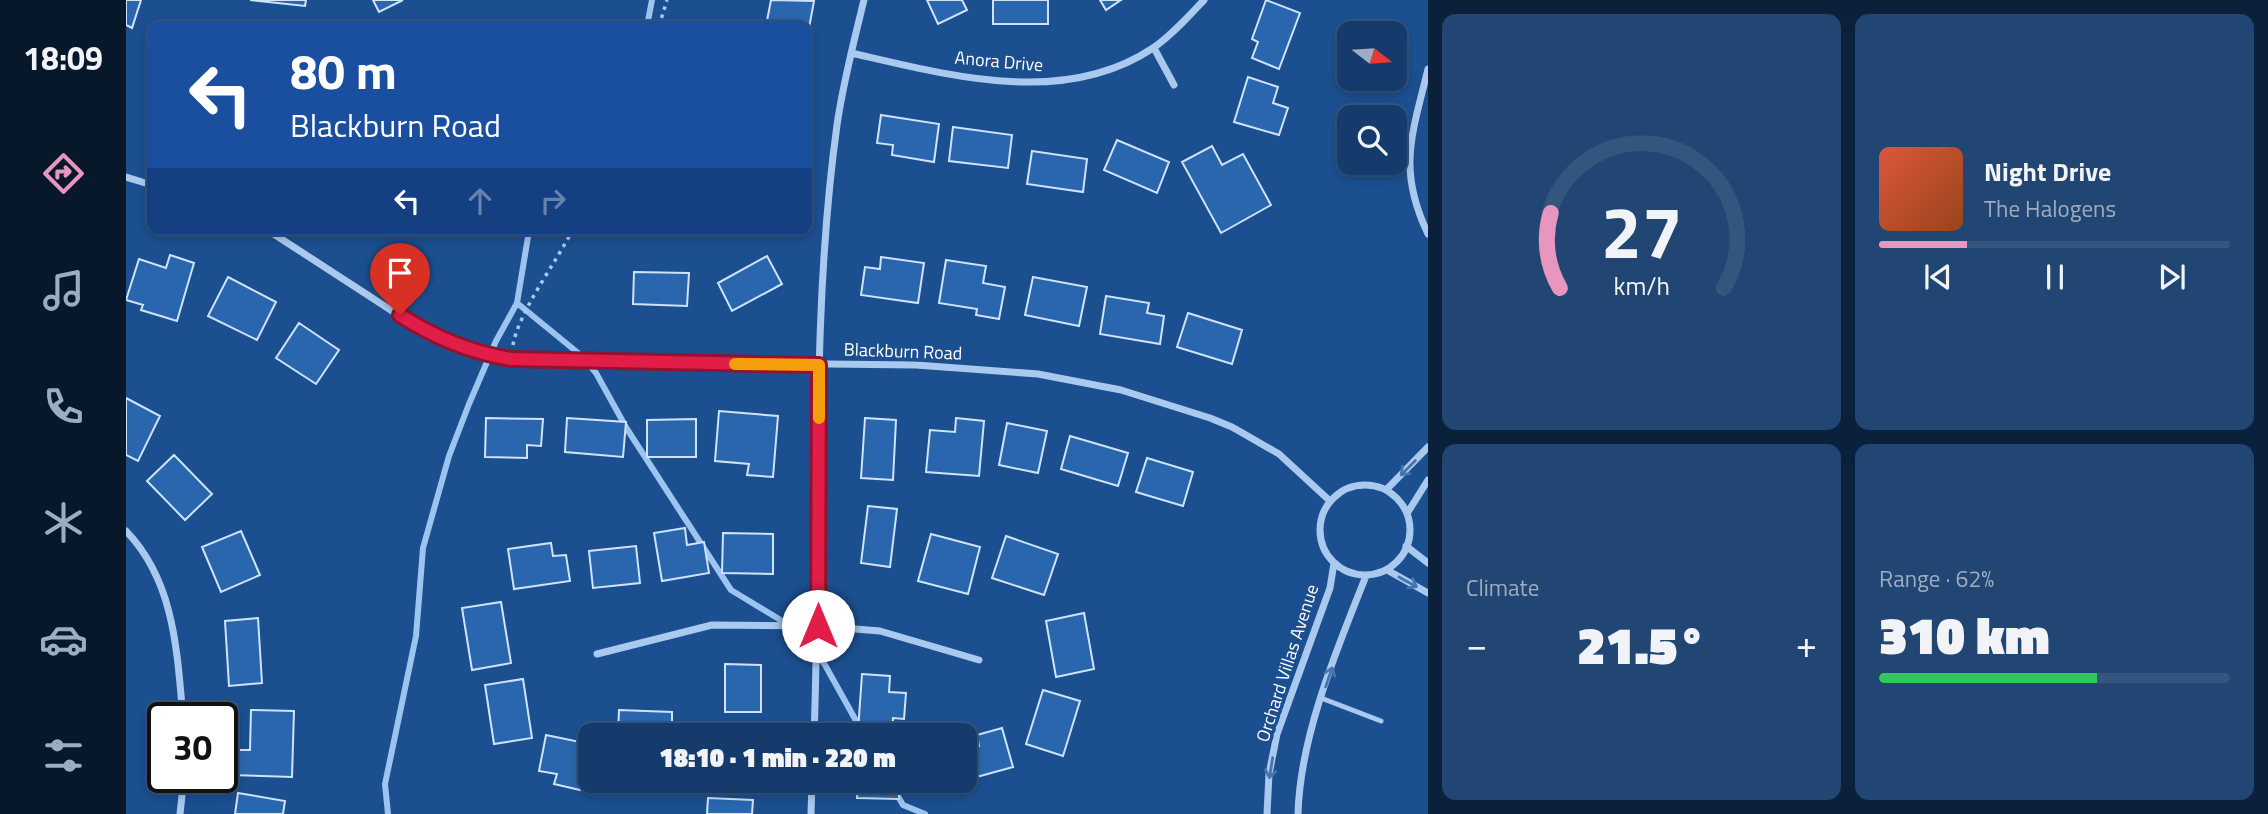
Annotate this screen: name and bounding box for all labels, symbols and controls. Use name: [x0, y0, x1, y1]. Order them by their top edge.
north arrow: [1337, 21, 1407, 91]
map controls: [1337, 21, 1407, 175]
text: 80 m: [290, 33, 397, 108]
text: 18:09: [23, 34, 103, 82]
street label: Anora Drive: [954, 44, 1044, 78]
icon: left: [175, 49, 266, 140]
text: Blackburn Road: [290, 101, 501, 149]
button: search: [1337, 105, 1407, 175]
icon: directions: [39, 149, 88, 198]
text: Night Drive: [1984, 152, 2111, 191]
text: 27: [1601, 176, 1682, 286]
icon: left: [388, 182, 426, 220]
icon: ahead: [461, 182, 499, 220]
icon: right: [534, 182, 572, 220]
text: The Halogens: [1984, 191, 2116, 226]
pin: [370, 243, 430, 315]
icon: arrive: [381, 254, 419, 292]
icon: previous: [1919, 258, 1957, 296]
icon: pause: [2036, 258, 2074, 296]
icon: next: [2153, 258, 2191, 296]
icon: music: [39, 266, 88, 315]
text: km/h: [1613, 267, 1670, 305]
street label: Blackburn Road: [843, 335, 963, 367]
icon: phone: [39, 382, 88, 431]
one-way arrow: [1399, 460, 1416, 477]
icon: climate: [39, 498, 88, 547]
text: Range · 62%: [1879, 561, 1994, 596]
text: Climate: [1466, 570, 1539, 605]
one-way arrow: [1397, 575, 1417, 589]
street label: Orchard Villas Avenue: [1249, 581, 1325, 745]
position arrow: [781, 589, 855, 663]
text: 310 km: [1879, 595, 2050, 674]
text: 21.5°: [1577, 605, 1706, 684]
icon: car: [39, 615, 88, 664]
text: −: [1466, 615, 1487, 673]
text: +: [1796, 615, 1817, 673]
one-way arrow: [1324, 666, 1336, 688]
speed limit sign: 30: [147, 702, 238, 793]
icon: filters: [39, 731, 88, 780]
text: 18:10 · 1 min · 220 m: [659, 738, 896, 777]
one-way arrow: [1264, 756, 1277, 779]

